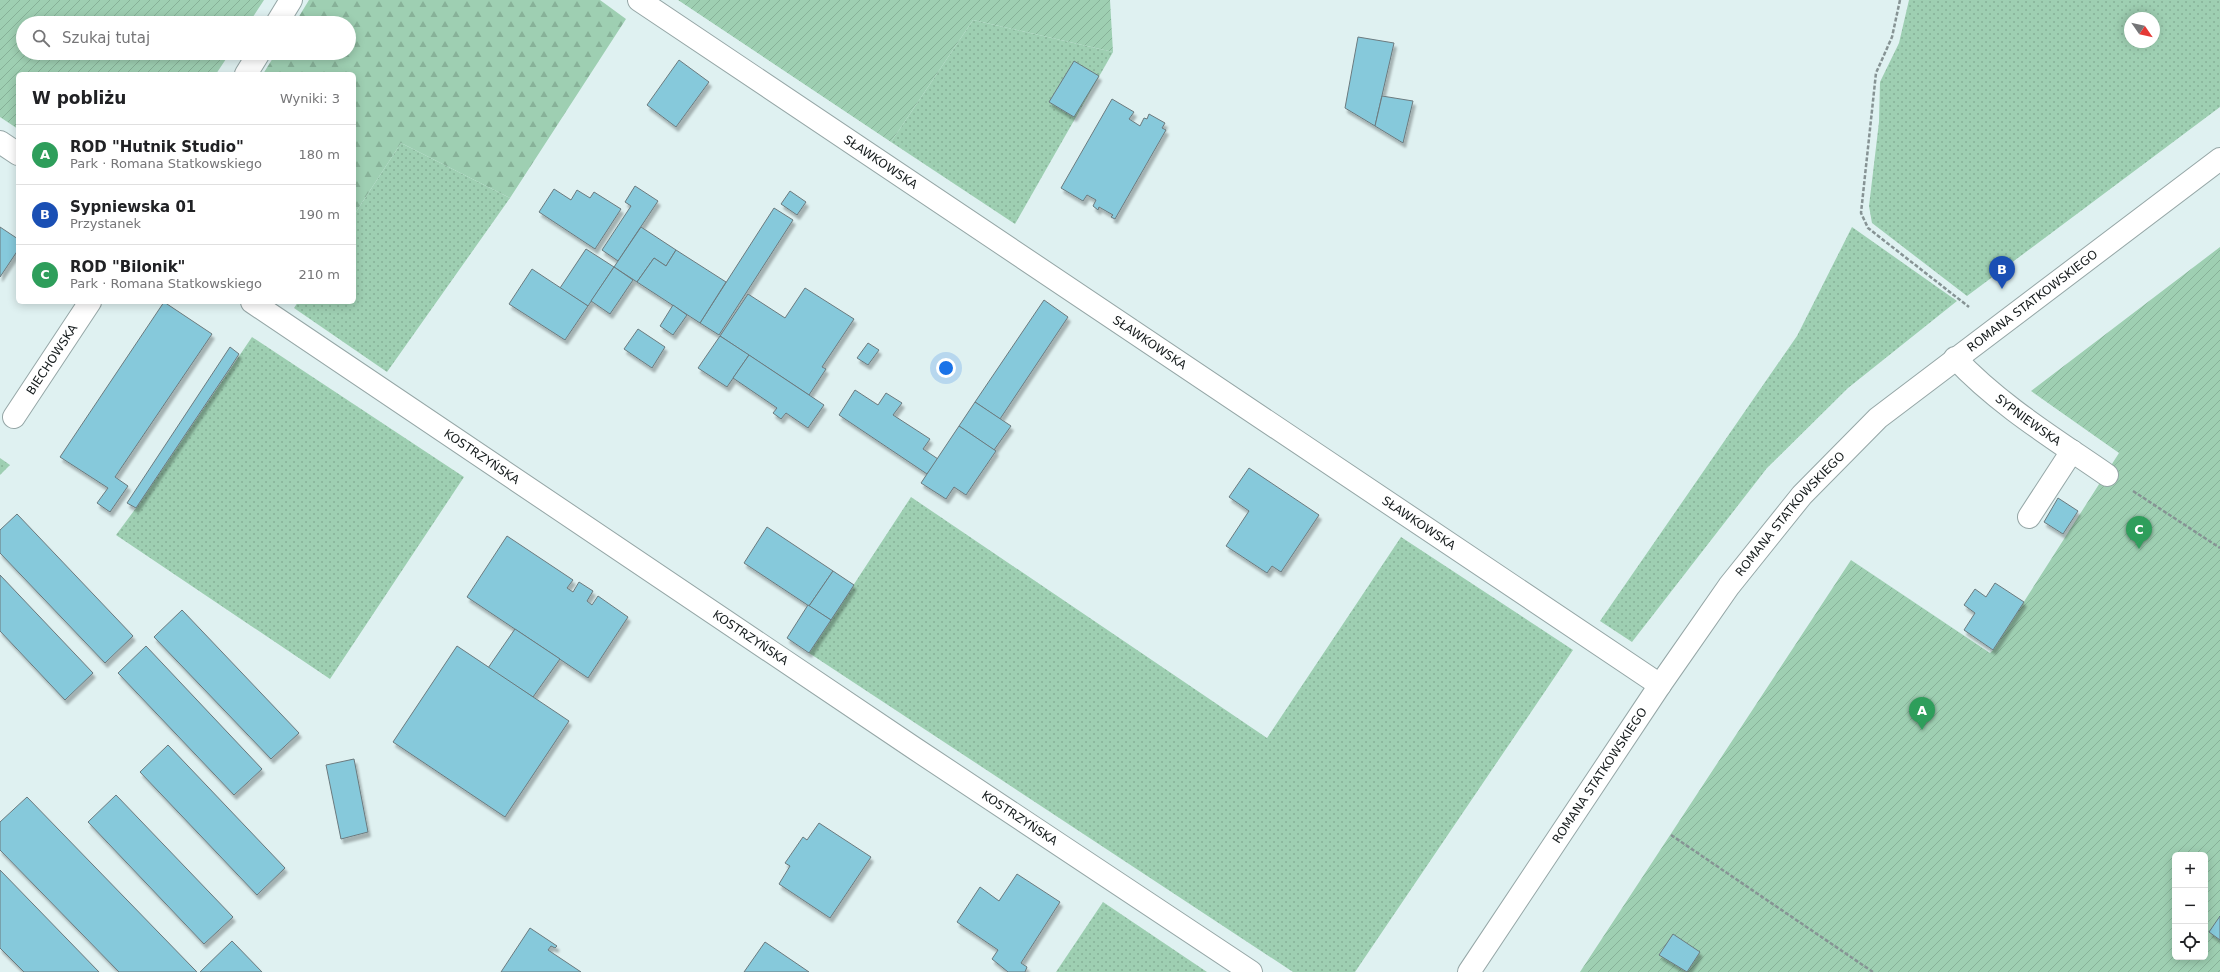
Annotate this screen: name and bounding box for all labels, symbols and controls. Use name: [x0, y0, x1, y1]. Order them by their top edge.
north arrow: [2124, 12, 2160, 48]
search box: [16, 16, 356, 60]
icon: search: [30, 27, 52, 49]
text: Szukaj tutaj: [62, 29, 150, 47]
text: W pobliżu: [32, 88, 126, 108]
text: Wyniki: 3: [280, 91, 340, 106]
street label: SŁAWKOWSKA: [841, 132, 921, 192]
text: ROD "Hutnik Studio": [70, 138, 244, 156]
text: A: [40, 147, 50, 162]
text: 180 m: [298, 147, 340, 162]
text: Park · Romana Statkowskiego: [70, 156, 262, 171]
text: Sypniewska 01: [70, 198, 196, 216]
text: B: [40, 207, 50, 222]
text: 190 m: [298, 207, 340, 222]
text: Przystanek: [70, 216, 141, 231]
street label: ROMANA STATKOWSKIEGO: [1964, 247, 2100, 355]
pin: B: [1989, 256, 2015, 289]
text: ROD "Bilonik": [70, 258, 185, 276]
text: C: [40, 267, 50, 282]
text: 210 m: [298, 267, 340, 282]
text: Park · Romana Statkowskiego: [70, 276, 262, 291]
street label: SŁAWKOWSKA: [1110, 313, 1190, 373]
street label: BIECHOWSKA: [24, 321, 81, 397]
your location: [936, 358, 956, 378]
street label: SYPNIEWSKA: [1993, 391, 2064, 449]
street label: KOSTRZYŃSKA: [441, 426, 523, 488]
street label: ROMANA STATKOWSKIEGO: [1733, 449, 1848, 579]
street label: SŁAWKOWSKA: [1379, 493, 1459, 553]
pin: C: [2126, 516, 2152, 549]
street label: KOSTRZYŃSKA: [710, 607, 792, 669]
pin: A: [1909, 697, 1935, 730]
street label: ROMANA STATKOWSKIEGO: [1550, 705, 1650, 846]
street label: KOSTRZYŃSKA: [979, 788, 1061, 849]
map controls: [2172, 852, 2208, 960]
button: +: [2172, 852, 2208, 888]
button: −: [2172, 888, 2208, 924]
button: locate: [2172, 924, 2208, 960]

